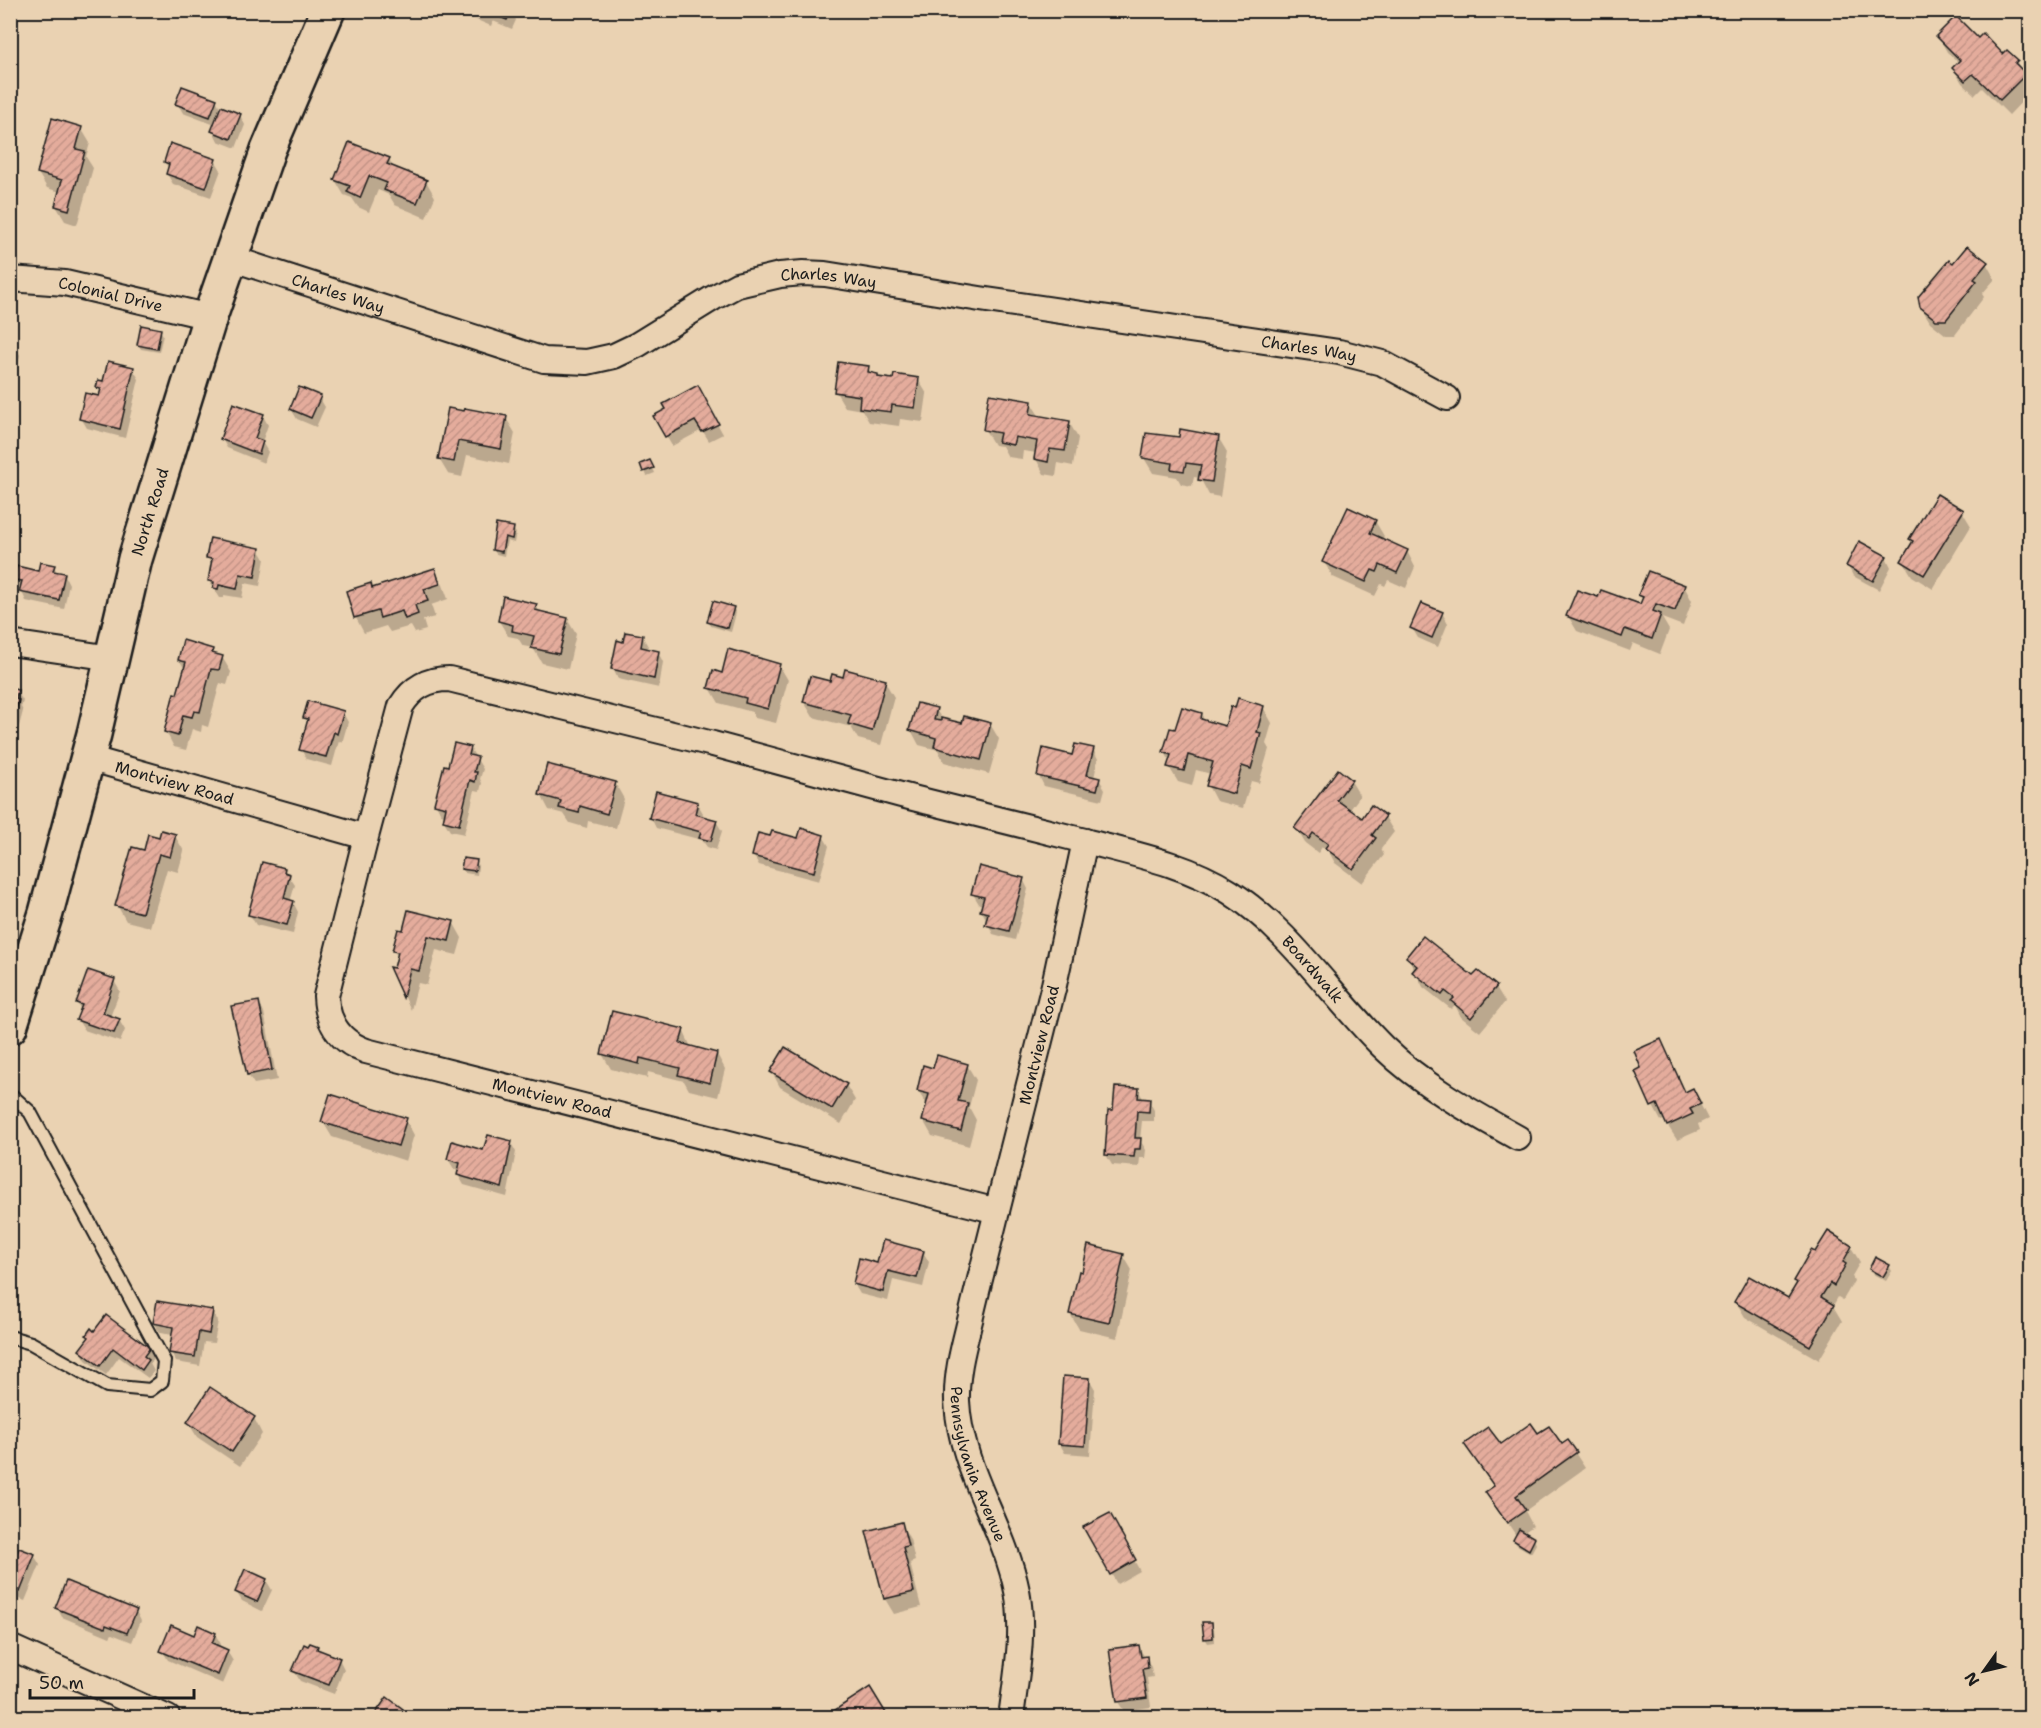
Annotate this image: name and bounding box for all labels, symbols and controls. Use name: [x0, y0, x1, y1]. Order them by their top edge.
street label: Charles Way: [780, 262, 878, 293]
street label: Charles Way: [289, 268, 388, 318]
street label: Colonial Drive: [58, 272, 165, 316]
street label: Charles Way: [1260, 330, 1359, 367]
street label: North Road: [126, 465, 173, 558]
street label: Montview Road: [113, 756, 236, 809]
street label: Boardwalk: [1278, 931, 1348, 1007]
street label: Montview Road: [1014, 983, 1064, 1107]
street label: Montview Road: [490, 1073, 614, 1123]
street label: Pennsylvania Avenue: [946, 1386, 1011, 1545]
north arrow: [1954, 1641, 2014, 1701]
scale bar: [30, 1662, 194, 1700]
text: N: [1960, 1668, 1984, 1690]
text: 50 m: [39, 1671, 84, 1695]

